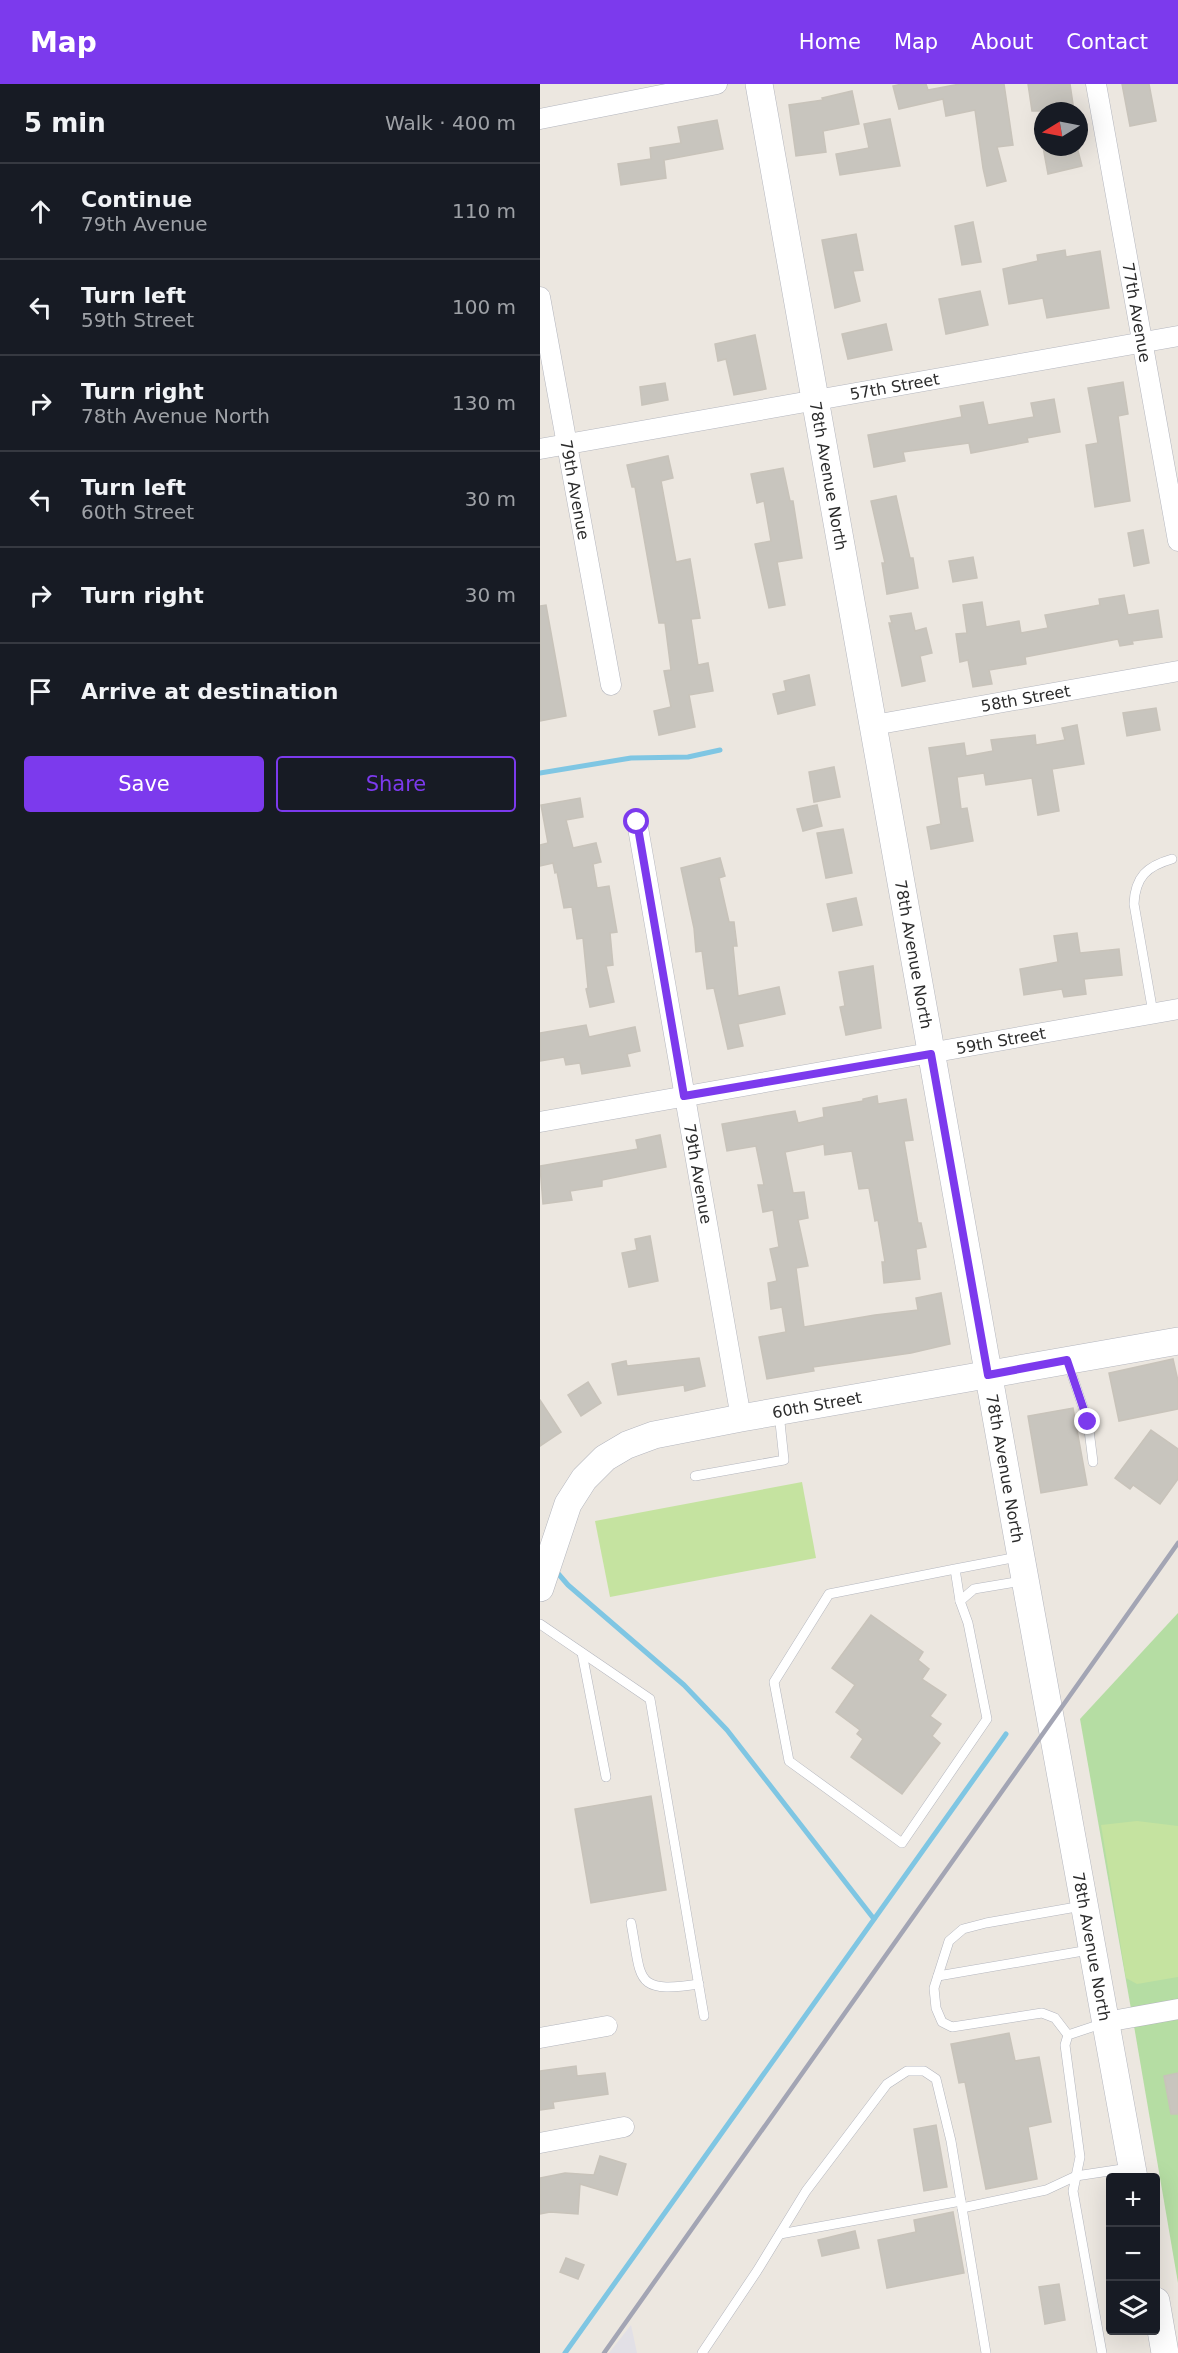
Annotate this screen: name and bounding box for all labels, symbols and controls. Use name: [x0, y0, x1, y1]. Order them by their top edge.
text: Map: [30, 26, 97, 59]
text: Home: [799, 30, 861, 54]
text: Map: [894, 30, 938, 54]
text: About: [971, 30, 1033, 54]
text: Contact: [1066, 30, 1148, 54]
north arrow: [1034, 102, 1088, 156]
text: 5 min: [24, 108, 106, 138]
text: Walk · 400 m: [385, 111, 516, 135]
text: Continue: [81, 187, 192, 212]
icon: ahead: [24, 195, 57, 228]
text: 110 m: [452, 199, 516, 223]
text: 79th Avenue: [81, 212, 208, 236]
street label: 77th Avenue: [1119, 261, 1155, 364]
text: Turn left: [81, 283, 186, 308]
icon: left: [24, 291, 57, 324]
text: 100 m: [452, 295, 516, 319]
text: 59th Street: [81, 308, 194, 332]
street label: 57th Street: [848, 369, 941, 403]
text: Turn right: [81, 379, 204, 404]
icon: right: [24, 387, 57, 420]
text: 130 m: [452, 391, 516, 415]
street label: 78th Avenue North: [806, 400, 851, 552]
text: 78th Avenue North: [81, 404, 270, 428]
street label: 79th Avenue: [557, 438, 594, 541]
text: Turn left: [81, 475, 186, 500]
icon: left: [24, 483, 57, 516]
text: 30 m: [465, 487, 516, 511]
text: 60th Street: [81, 500, 194, 524]
icon: right: [24, 579, 57, 612]
text: Turn right: [81, 583, 204, 608]
text: 30 m: [465, 583, 516, 607]
icon: arrive: [24, 675, 57, 708]
text: Arrive at destination: [81, 679, 338, 704]
street label: 58th Street: [979, 681, 1072, 715]
button: Save: [24, 756, 264, 812]
button: Share: [276, 756, 516, 812]
route start: [623, 808, 649, 834]
street label: 78th Avenue North: [891, 878, 936, 1030]
street label: 59th Street: [955, 1023, 1047, 1058]
street label: 79th Avenue: [680, 1122, 716, 1225]
street label: 60th Street: [771, 1387, 863, 1422]
street label: 78th Avenue North: [983, 1392, 1028, 1544]
route end: [1074, 1408, 1100, 1434]
street label: 78th Avenue North: [1069, 1870, 1115, 2023]
map controls: [1106, 2173, 1160, 2335]
button: +: [1106, 2173, 1160, 2227]
button: −: [1106, 2227, 1160, 2281]
button: layers: [1106, 2281, 1160, 2335]

